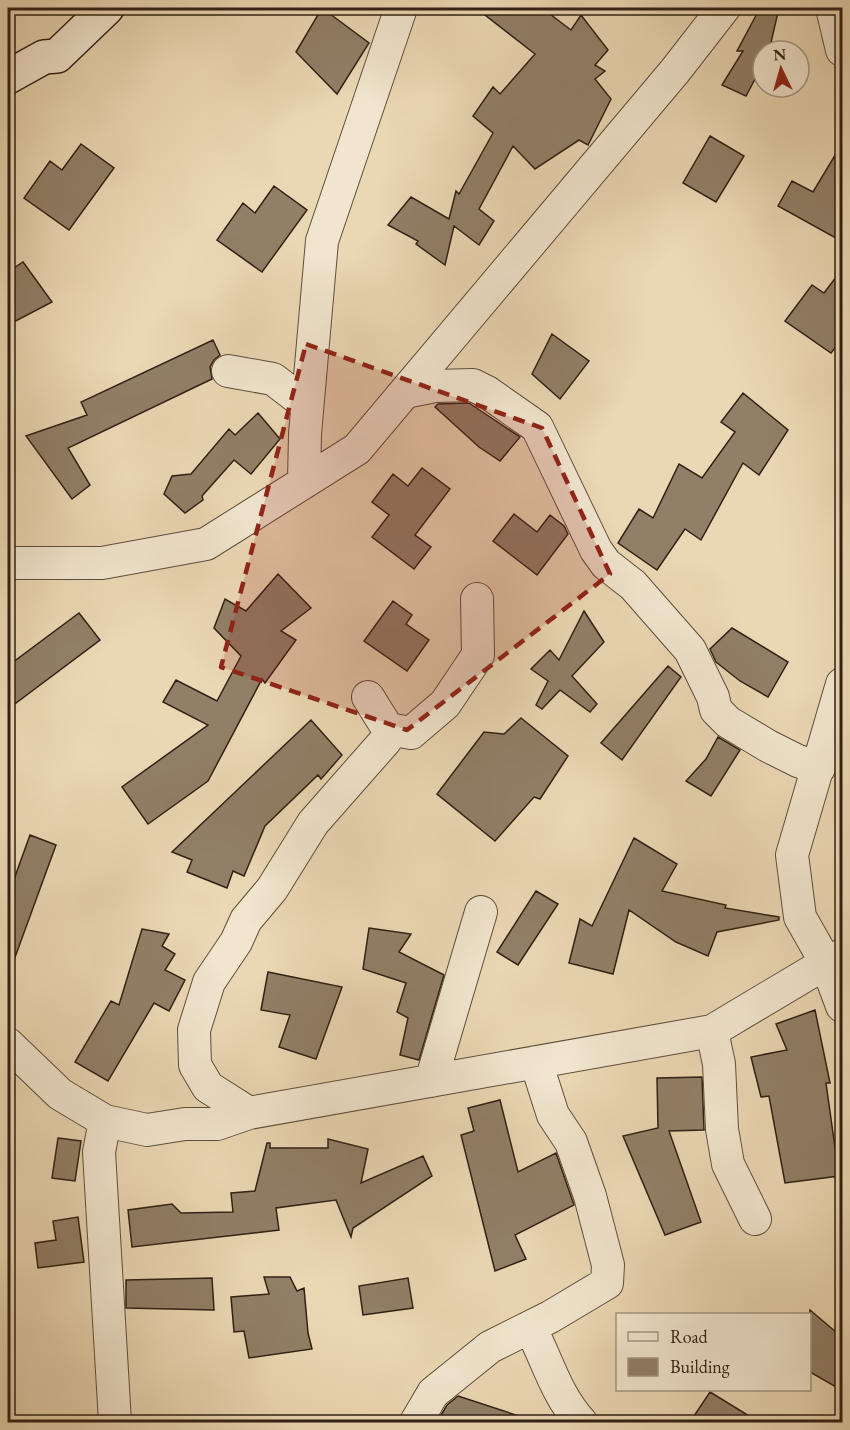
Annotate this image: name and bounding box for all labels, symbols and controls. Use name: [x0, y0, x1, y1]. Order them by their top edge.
north arrow: [751, 39, 811, 99]
text: N: [772, 44, 787, 66]
legend: [616, 1313, 811, 1391]
text: Road: [670, 1325, 709, 1348]
text: Building: [670, 1355, 730, 1378]

